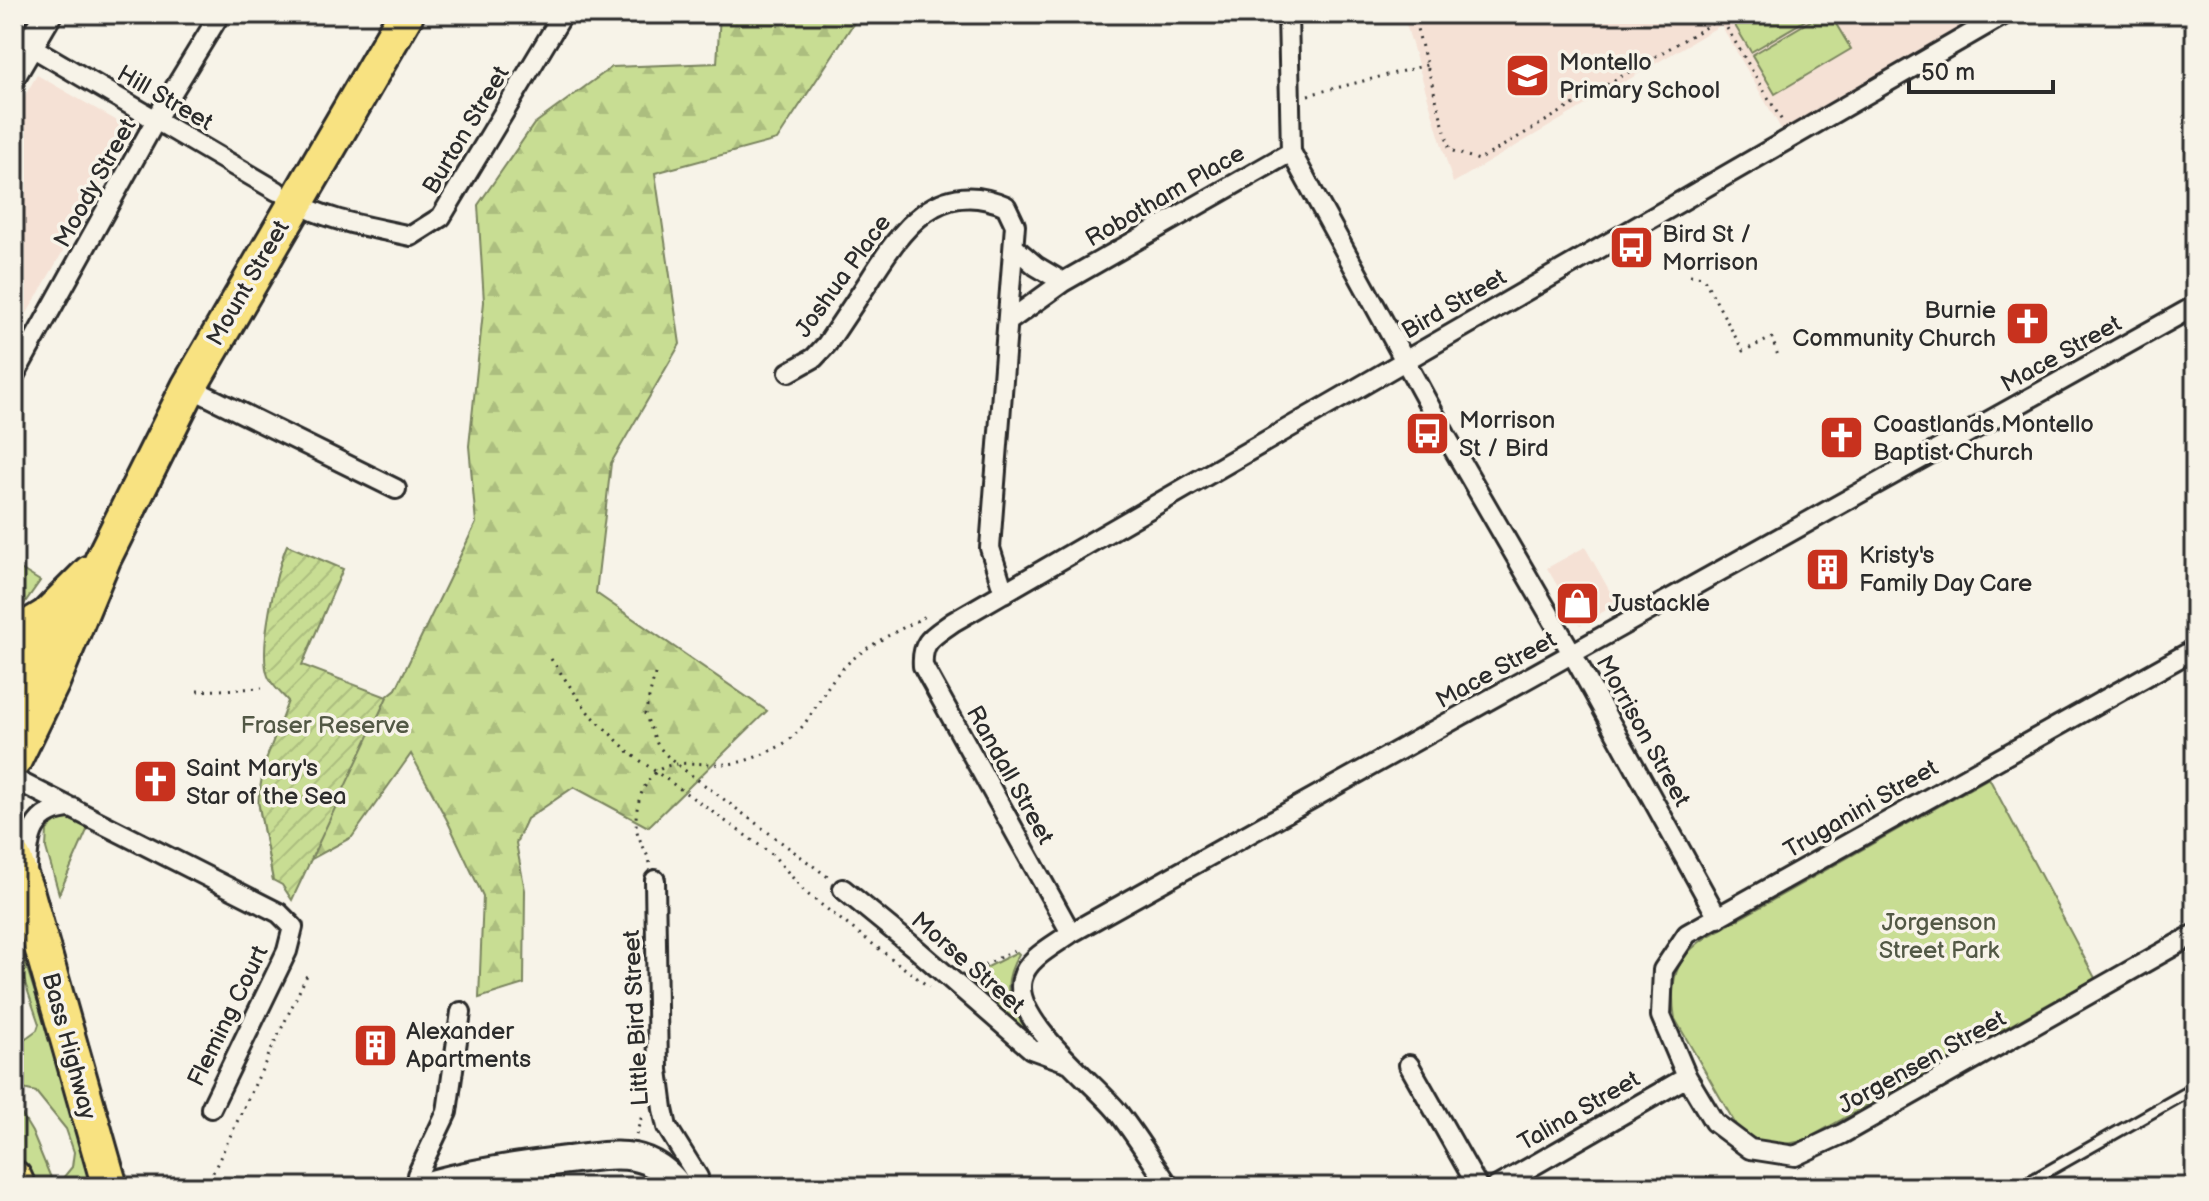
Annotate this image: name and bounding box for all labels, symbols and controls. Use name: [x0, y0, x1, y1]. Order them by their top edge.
scale bar: [1909, 44, 2053, 94]
place label: Montello Primary School: [1559, 48, 1720, 105]
school or university icon: Montello Primary School: [1504, 52, 1552, 100]
text: 50 m: [1921, 58, 1975, 87]
street label: Hill Street: [112, 59, 219, 137]
street label: Burton Street: [416, 60, 516, 199]
street label: Moody Street: [48, 113, 143, 253]
street label: Robotham Place: [1080, 139, 1250, 253]
street label: Joshua Place: [789, 209, 897, 343]
street label: Mount Street: [200, 214, 296, 351]
place label: Bird St / Morrison: [1662, 220, 1758, 277]
bus stop icon: Bird St / Morrison: [1607, 224, 1655, 272]
street label: Bird Street: [1397, 262, 1512, 346]
place label: Burnie Community Church: [1792, 296, 1996, 353]
church icon: Burnie Community Church: [2003, 300, 2051, 348]
street label: Mace Street: [1996, 309, 2127, 399]
place label: Morrison St / Bird: [1459, 406, 1555, 463]
bus stop icon: Morrison St / Bird: [1404, 410, 1452, 458]
place label: Coastlands Montello Baptist Church: [1873, 410, 2094, 467]
church icon: Coastlands Montello Baptist Church: [1818, 414, 1866, 462]
place label: Kristy's Family Day Care: [1859, 541, 2032, 598]
building icon: Kristy's Family Day Care: [1804, 545, 1852, 593]
shop icon: Justackle: [1553, 579, 1601, 627]
place label: Justackle: [1608, 589, 1710, 618]
street label: Mace Street: [1431, 625, 1562, 715]
street label: Morrison Street: [1590, 650, 1697, 812]
street label: Randall Street: [960, 701, 1060, 850]
park label: Fraser Reserve: [241, 711, 409, 740]
street label: Truganini Street: [1779, 753, 1944, 865]
place label: Saint Mary's Star of the Sea: [186, 754, 347, 811]
church icon: Saint Mary's Star of the Sea: [131, 758, 179, 806]
street label: Morse Street: [905, 906, 1031, 1021]
park label: Jorgenson Street Park: [1879, 908, 2000, 965]
street label: Little Bird Street: [617, 929, 655, 1107]
street label: Fleming Court: [181, 940, 275, 1091]
street label: Bass Highway: [35, 969, 103, 1123]
street label: Jorgensen Street: [1833, 1004, 2011, 1120]
place label: Alexander Apartments: [406, 1017, 531, 1074]
building icon: Alexander Apartments: [351, 1021, 399, 1069]
street label: Talina Street: [1513, 1064, 1645, 1157]

